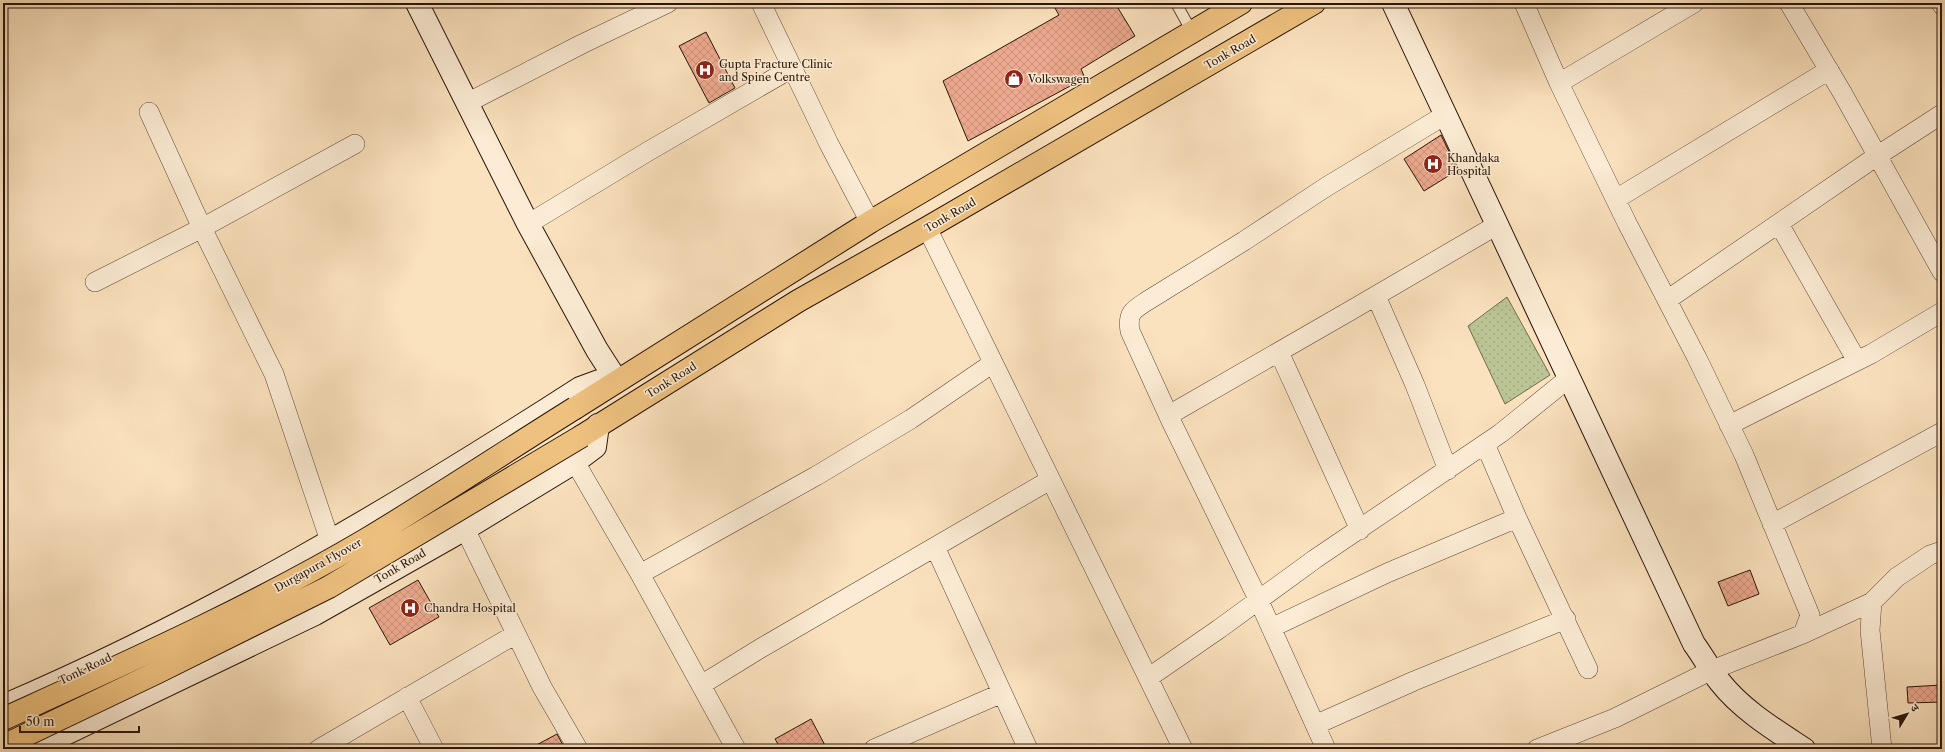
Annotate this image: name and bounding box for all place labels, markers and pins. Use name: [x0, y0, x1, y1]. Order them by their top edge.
place label: Gupta Fracture Clinic and Spine Centre: [719, 57, 833, 84]
hospital icon: Gupta Fracture Clinic and Spine Centre: [694, 59, 716, 81]
shop icon: Volkswagen: [1003, 68, 1025, 90]
place label: Volkswagen: [1027, 72, 1090, 86]
place label: Khandaka Hospital: [1447, 151, 1500, 178]
hospital icon: Khandaka Hospital: [1422, 153, 1444, 175]
hospital icon: Chandra Hospital: [399, 597, 421, 619]
place label: Chandra Hospital: [424, 601, 516, 615]

